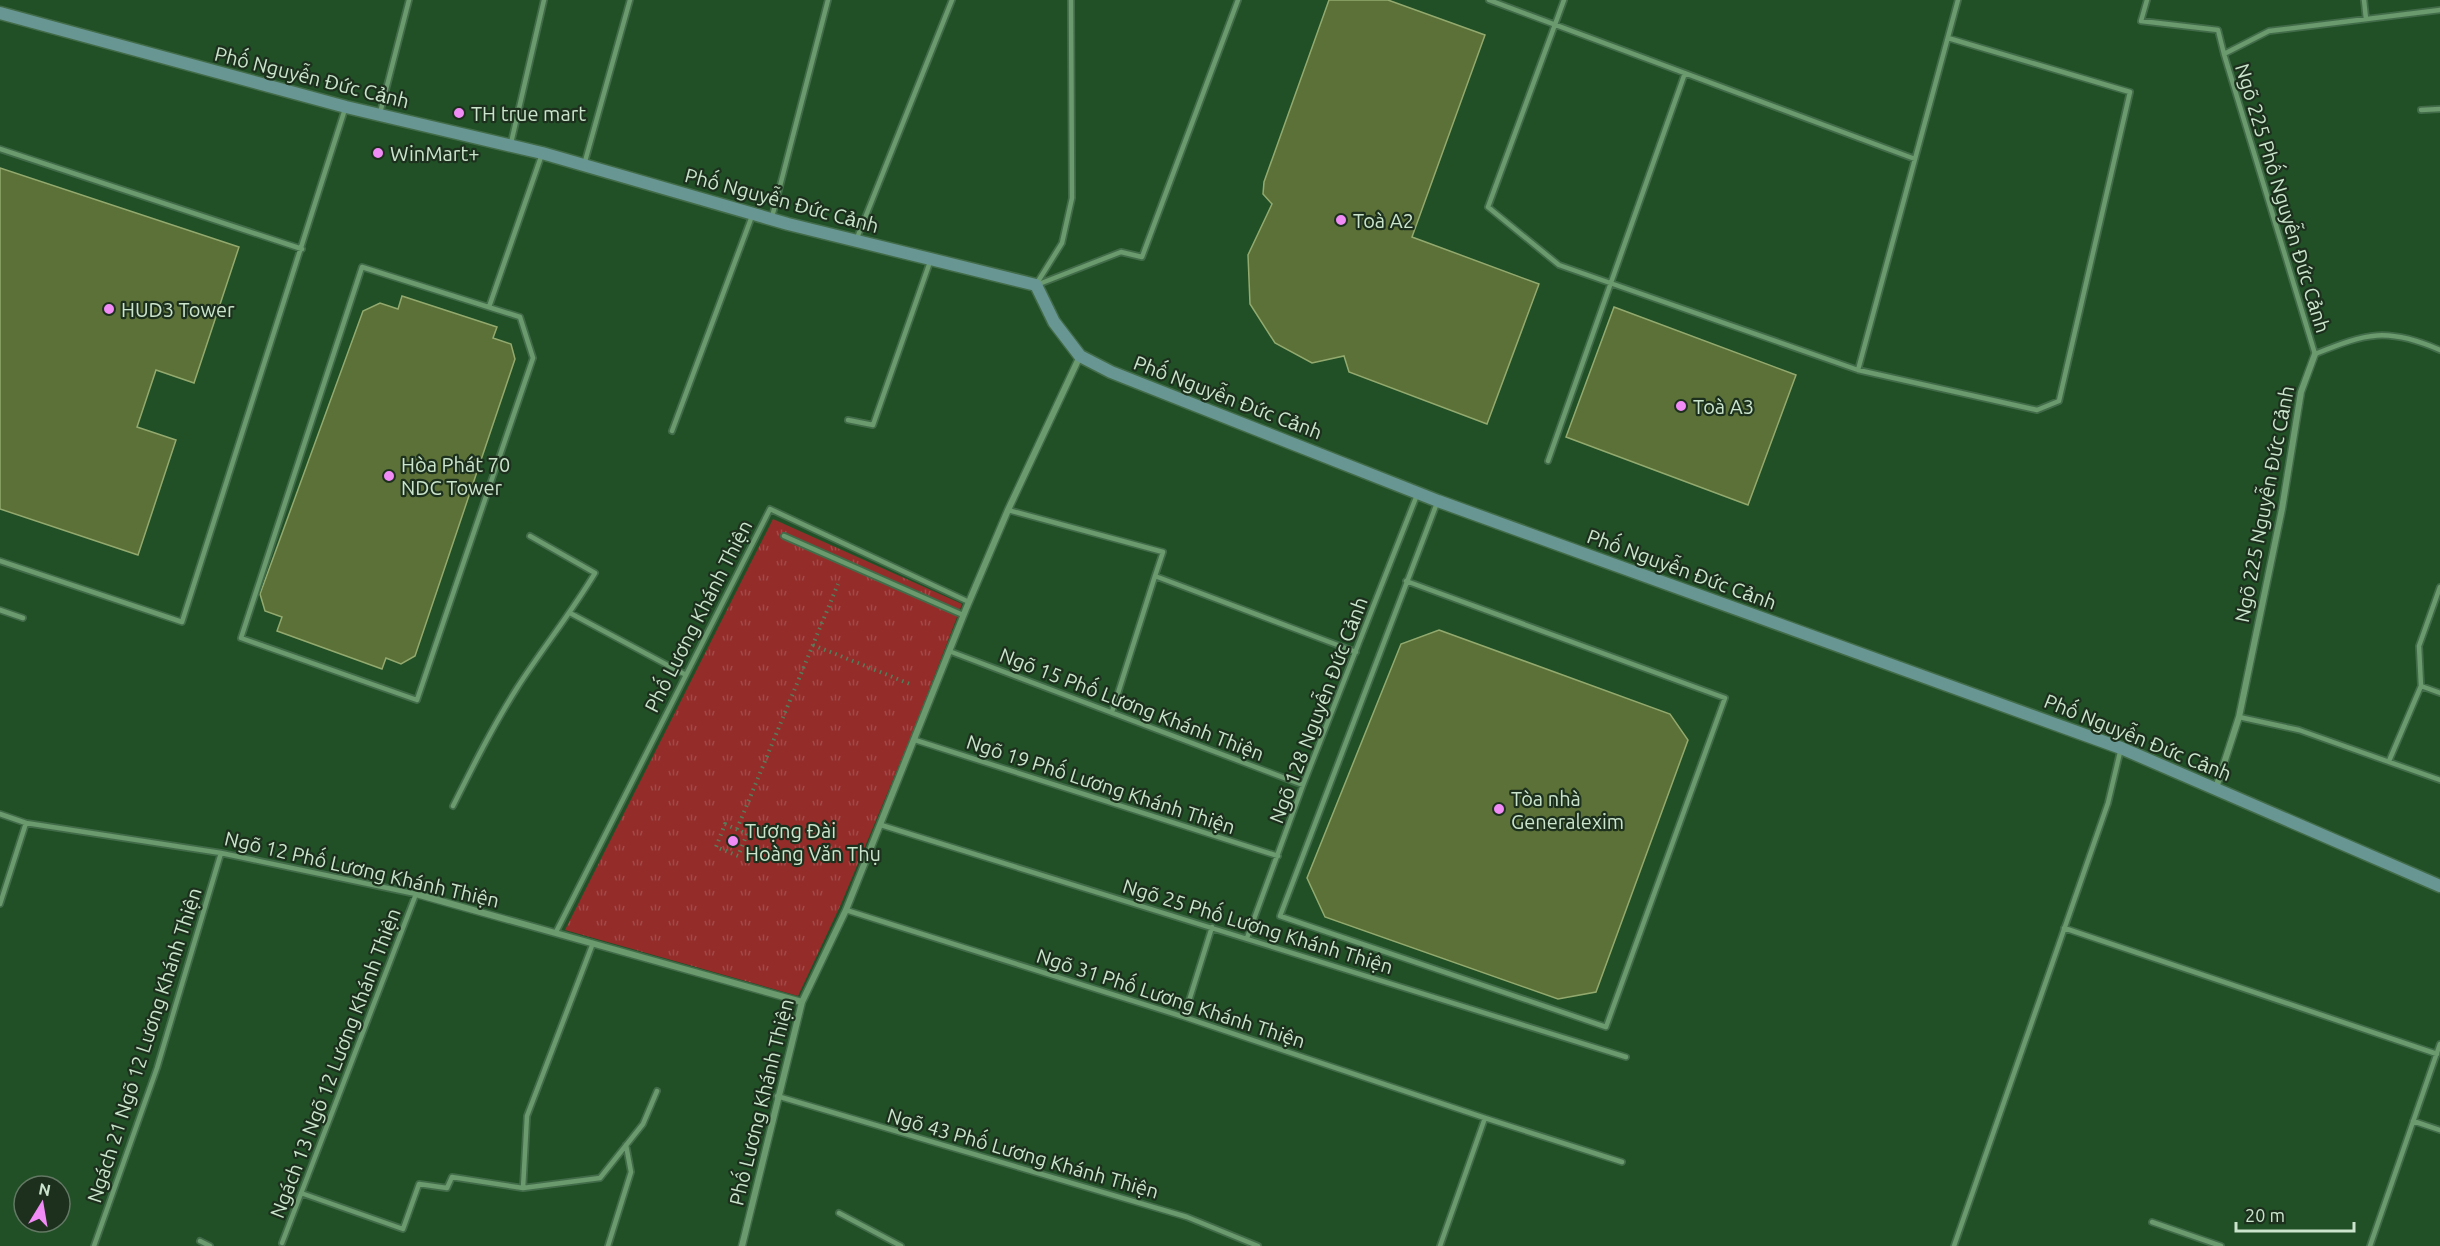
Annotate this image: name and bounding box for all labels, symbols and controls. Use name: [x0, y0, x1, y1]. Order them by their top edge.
street label: Phố Nguyễn Đức Cảnh: [212, 39, 412, 112]
street label: Ngõ 225 Phố Nguyễn Đức Cảnh: [2231, 60, 2338, 335]
place label: TH true mart: [471, 102, 586, 125]
marker: TH true mart: [452, 106, 466, 120]
place label: WinMart+: [390, 142, 480, 165]
marker: WinMart+: [371, 146, 385, 160]
street label: Phố Nguyễn Đức Cảnh: [683, 160, 882, 237]
place label: Toà A2: [1353, 209, 1414, 232]
marker: Toà A2: [1334, 213, 1348, 227]
place label: HUD3 Tower: [121, 298, 235, 321]
marker: HUD3 Tower: [102, 302, 116, 316]
street label: Phố Nguyễn Đức Cảnh: [1131, 348, 1326, 444]
street label: Ngõ 225 Nguyễn Đức Cảnh: [2228, 383, 2298, 624]
place label: Toà A3: [1693, 395, 1754, 418]
marker: Toà A3: [1674, 399, 1688, 413]
place label: Hòa Phát 70 NDC Tower: [401, 453, 510, 499]
marker: Hòa Phát 70 NDC Tower: [382, 469, 396, 483]
street label: Phố Lương Khánh Thiện: [637, 515, 756, 716]
street label: Phố Nguyễn Đức Cảnh: [1584, 521, 1781, 614]
street label: Ngõ 128 Nguyễn Đức Cảnh: [1262, 593, 1372, 826]
street label: Ngõ 15 Phố Lương Khánh Thiện: [997, 640, 1268, 765]
street label: Phố Nguyễn Đức Cảnh: [2041, 686, 2236, 785]
street label: Ngõ 19 Phố Lương Khánh Thiện: [964, 727, 1239, 838]
place label: Tòa nhà Generalexim: [1511, 787, 1624, 833]
marker: Tòa nhà Generalexim: [1492, 802, 1506, 816]
place label: Tượng Đài Hoàng Văn Thụ: [745, 819, 881, 865]
street label: Ngõ 12 Phố Lương Khánh Thiện: [222, 823, 502, 912]
marker: Tượng Đài Hoàng Văn Thụ: [726, 834, 740, 848]
street label: Ngõ 25 Phố Lương Khánh Thiện: [1120, 871, 1397, 978]
street label: Ngách 21 Ngõ 12 Lương Khánh Thiện: [82, 884, 206, 1206]
street label: Ngách 13 Ngõ 12 Lương Khánh Thiện: [265, 905, 405, 1221]
street label: Ngõ 31 Phố Lương Khánh Thiện: [1034, 941, 1309, 1052]
street label: Phố Lương Khánh Thiện: [721, 996, 798, 1208]
street label: Ngõ 43 Phố Lương Khánh Thiện: [885, 1100, 1162, 1203]
north arrow: [12, 1174, 72, 1234]
text: N: [37, 1179, 52, 1199]
scale bar: [2236, 1195, 2354, 1233]
text: 20 m: [2245, 1205, 2285, 1225]

